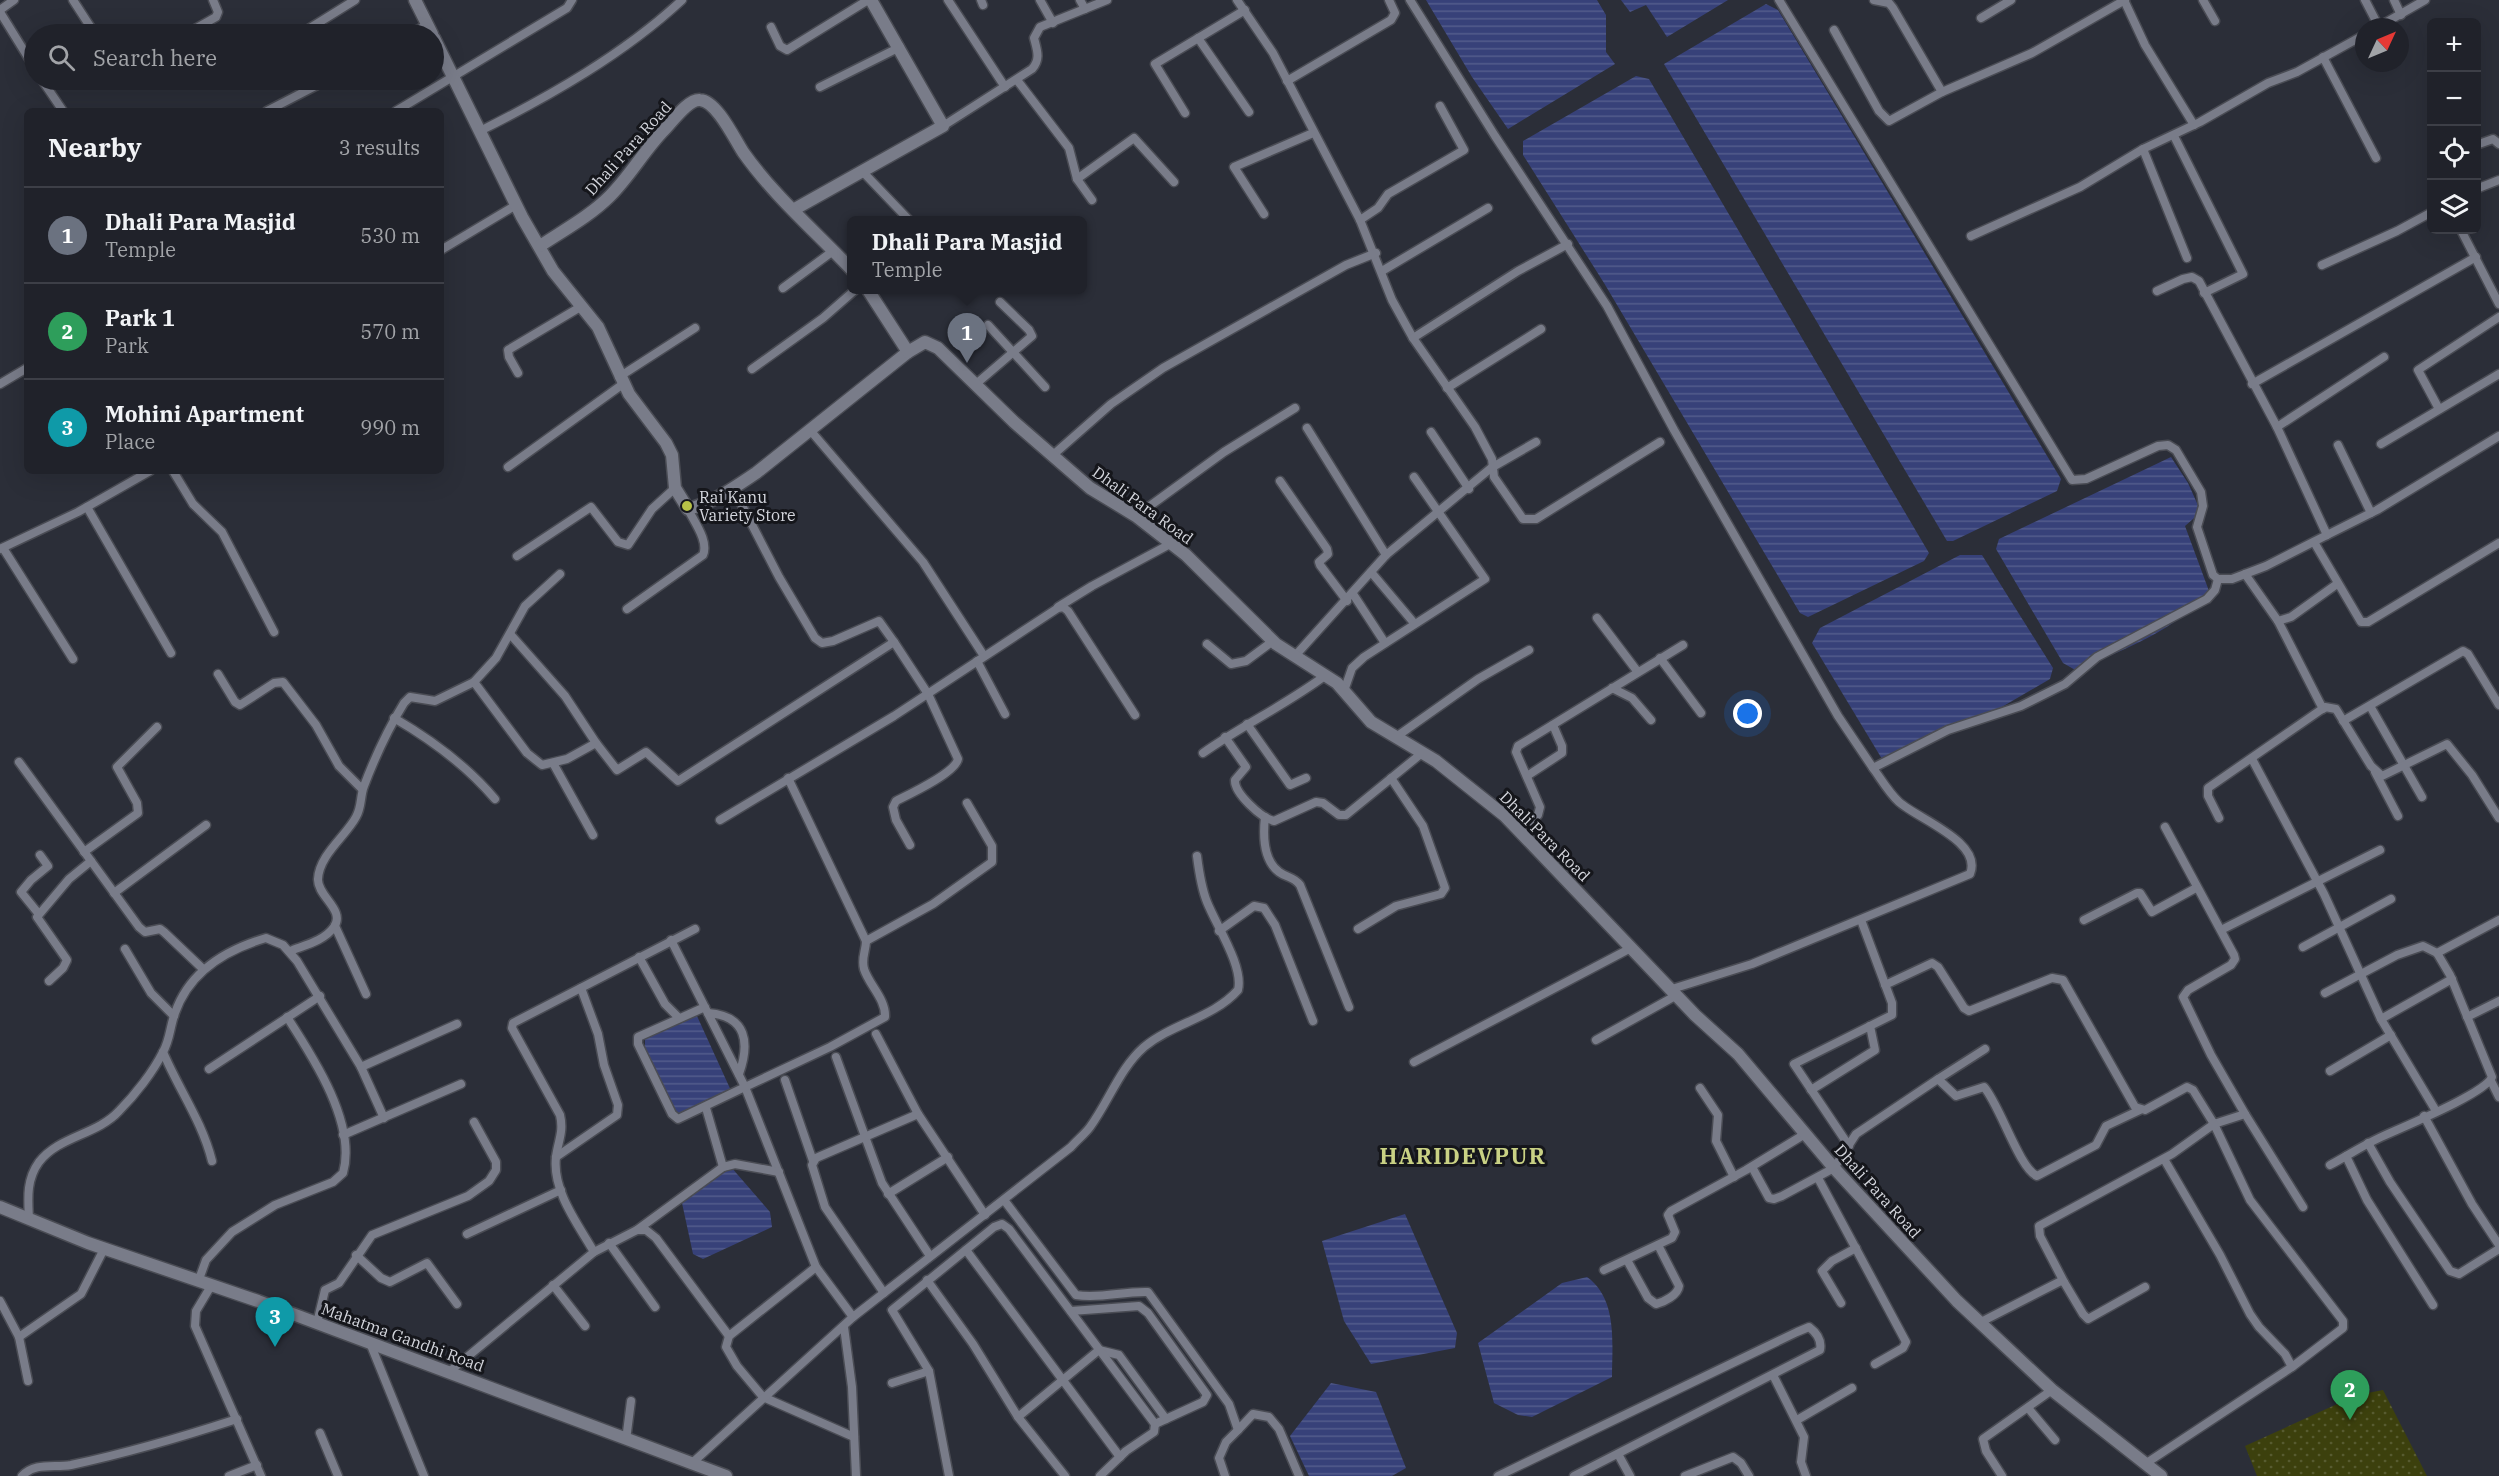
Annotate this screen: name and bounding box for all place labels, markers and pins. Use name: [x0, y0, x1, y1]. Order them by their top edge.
pin: 1: [948, 314, 986, 363]
place label: Rai Kanu Variety Store: [699, 487, 796, 525]
marker: Rai Kanu Variety Store: [680, 499, 694, 513]
pin: 3: [256, 1298, 294, 1347]
pin: 2: [2330, 1370, 2370, 1420]

